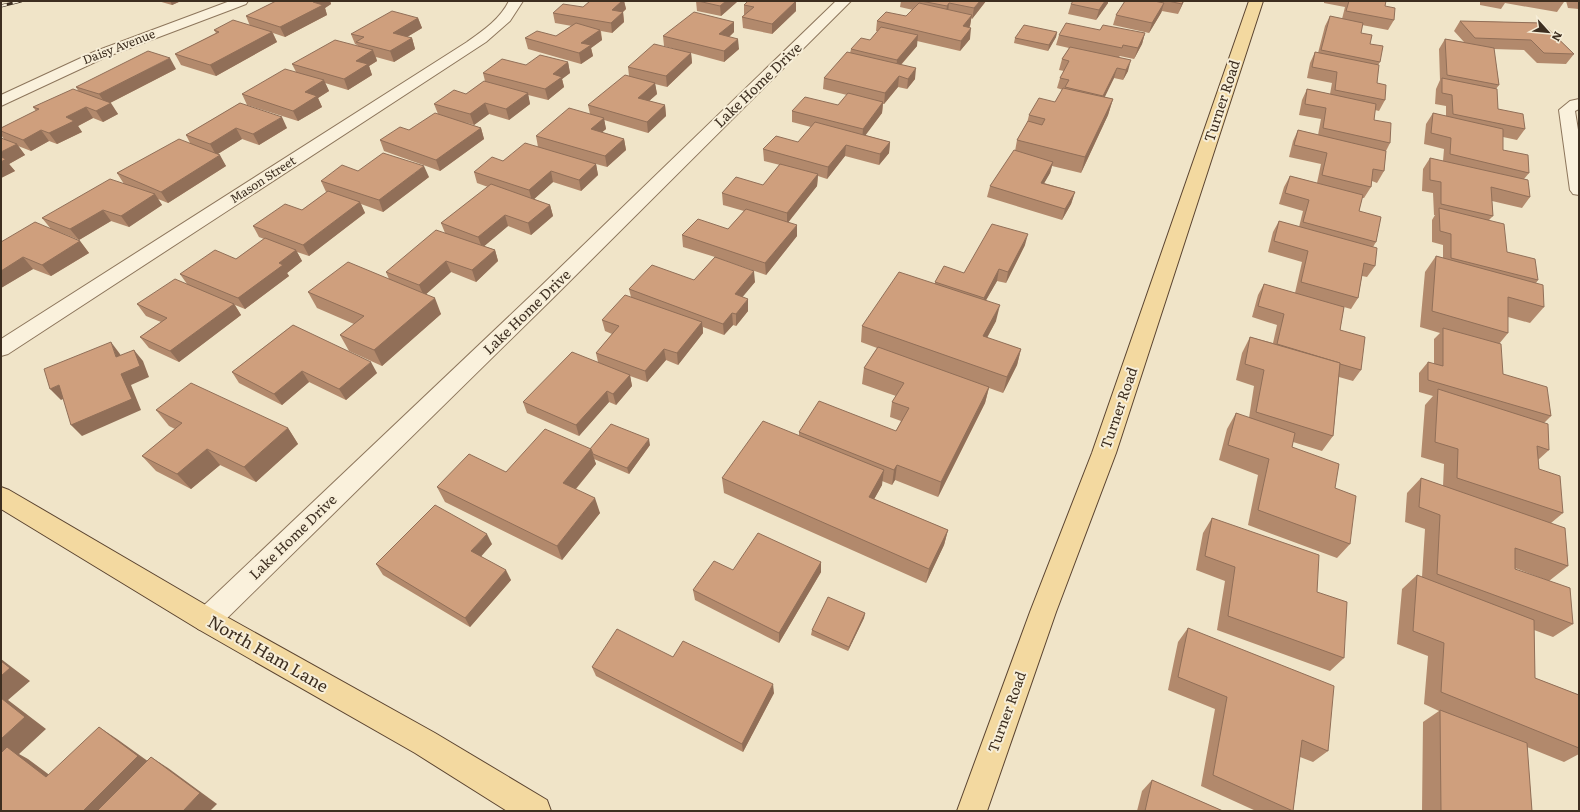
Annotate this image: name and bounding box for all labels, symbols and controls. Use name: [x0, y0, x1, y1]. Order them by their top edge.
north arrow: [1528, 12, 1568, 52]
street label: Daisy Avenue: [80, 24, 158, 68]
text: N: [1549, 29, 1567, 45]
street label: Lake Home Drive: [709, 37, 806, 131]
street label: Turner Road: [1198, 57, 1244, 144]
street label: Mason Street: [226, 151, 299, 207]
street label: Lake Home Drive: [478, 264, 575, 358]
street label: Turner Road: [1095, 364, 1142, 451]
street label: Lake Home Drive: [244, 489, 341, 583]
street label: North Ham Lane: [204, 608, 334, 698]
street label: Turner Road: [982, 668, 1030, 755]

